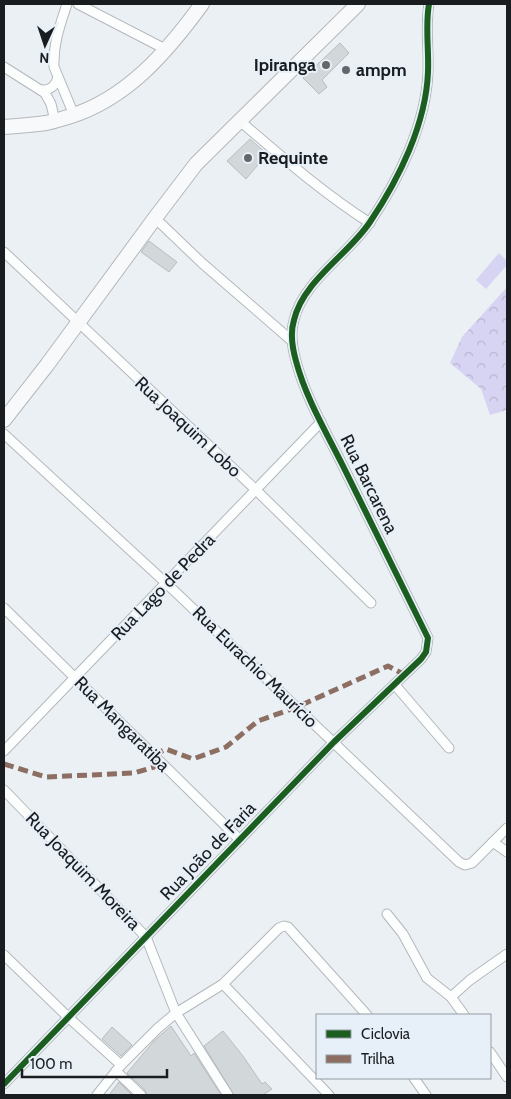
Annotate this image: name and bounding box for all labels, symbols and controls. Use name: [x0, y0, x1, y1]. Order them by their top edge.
north arrow: [20, 20, 70, 70]
text: N: [39, 49, 50, 67]
place label: Ipiranga: [254, 54, 316, 76]
marker: Ipiranga: [320, 59, 332, 71]
place label: ampm: [356, 59, 407, 81]
marker: ampm: [340, 64, 352, 76]
place label: Requinte: [258, 147, 328, 169]
marker: Requinte: [242, 152, 254, 164]
street label: Rua Joaquim Lobo: [130, 372, 246, 482]
street label: Rua Barcarena: [335, 431, 403, 538]
street label: Rua Lago de Pedra: [106, 529, 220, 645]
street label: Rua Eurachio Maurício: [188, 602, 322, 733]
street label: Rua Mangaratiba: [70, 672, 175, 777]
street label: Rua João de Faria: [156, 797, 261, 905]
street label: Rua Joaquim Moreira: [21, 807, 145, 935]
legend: [316, 1014, 491, 1079]
text: Ciclovia: [361, 1025, 411, 1043]
scale bar: [22, 1046, 168, 1078]
text: Trilha: [361, 1050, 395, 1068]
text: 100 m: [30, 1055, 72, 1073]

